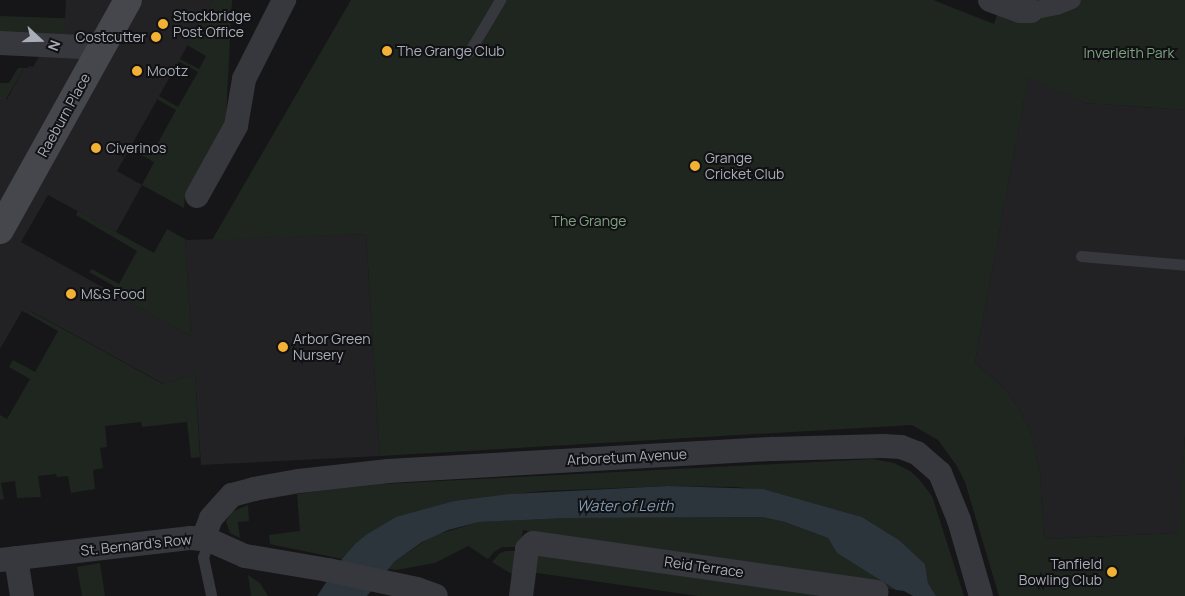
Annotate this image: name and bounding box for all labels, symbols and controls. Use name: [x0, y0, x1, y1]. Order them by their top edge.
place label: Stockbridge Post Office: [173, 8, 251, 40]
north arrow: [15, 15, 65, 65]
marker: Stockbridge Post Office: [157, 18, 169, 30]
place label: Costcutter: [75, 29, 146, 45]
marker: Costcutter: [150, 31, 162, 43]
text: N: [44, 37, 65, 54]
place label: The Grange Club: [397, 43, 505, 59]
marker: The Grange Club: [381, 45, 393, 57]
park label: Inverleith Park: [1084, 45, 1174, 61]
place label: Mootz: [147, 63, 188, 79]
marker: Mootz: [131, 65, 143, 77]
street label: Raeburn Place: [34, 70, 94, 160]
place label: Civerinos: [106, 140, 166, 156]
marker: Civerinos: [90, 142, 102, 154]
place label: Grange Cricket Club: [705, 150, 784, 182]
marker: Grange Cricket Club: [689, 160, 701, 172]
park label: The Grange: [552, 213, 626, 229]
place label: M&S Food: [81, 286, 145, 302]
marker: M&S Food: [65, 288, 77, 300]
place label: Arbor Green Nursery: [293, 331, 371, 364]
marker: Arbor Green Nursery: [277, 341, 289, 353]
street label: Arboretum Avenue: [567, 445, 687, 469]
water label: Water of Leith: [577, 497, 673, 515]
street label: St. Bernard's Row: [80, 531, 192, 559]
street label: Reid Terrace: [663, 553, 745, 581]
place label: Tanfield Bowling Club: [1019, 556, 1102, 588]
marker: Tanfield Bowling Club: [1106, 566, 1118, 578]

